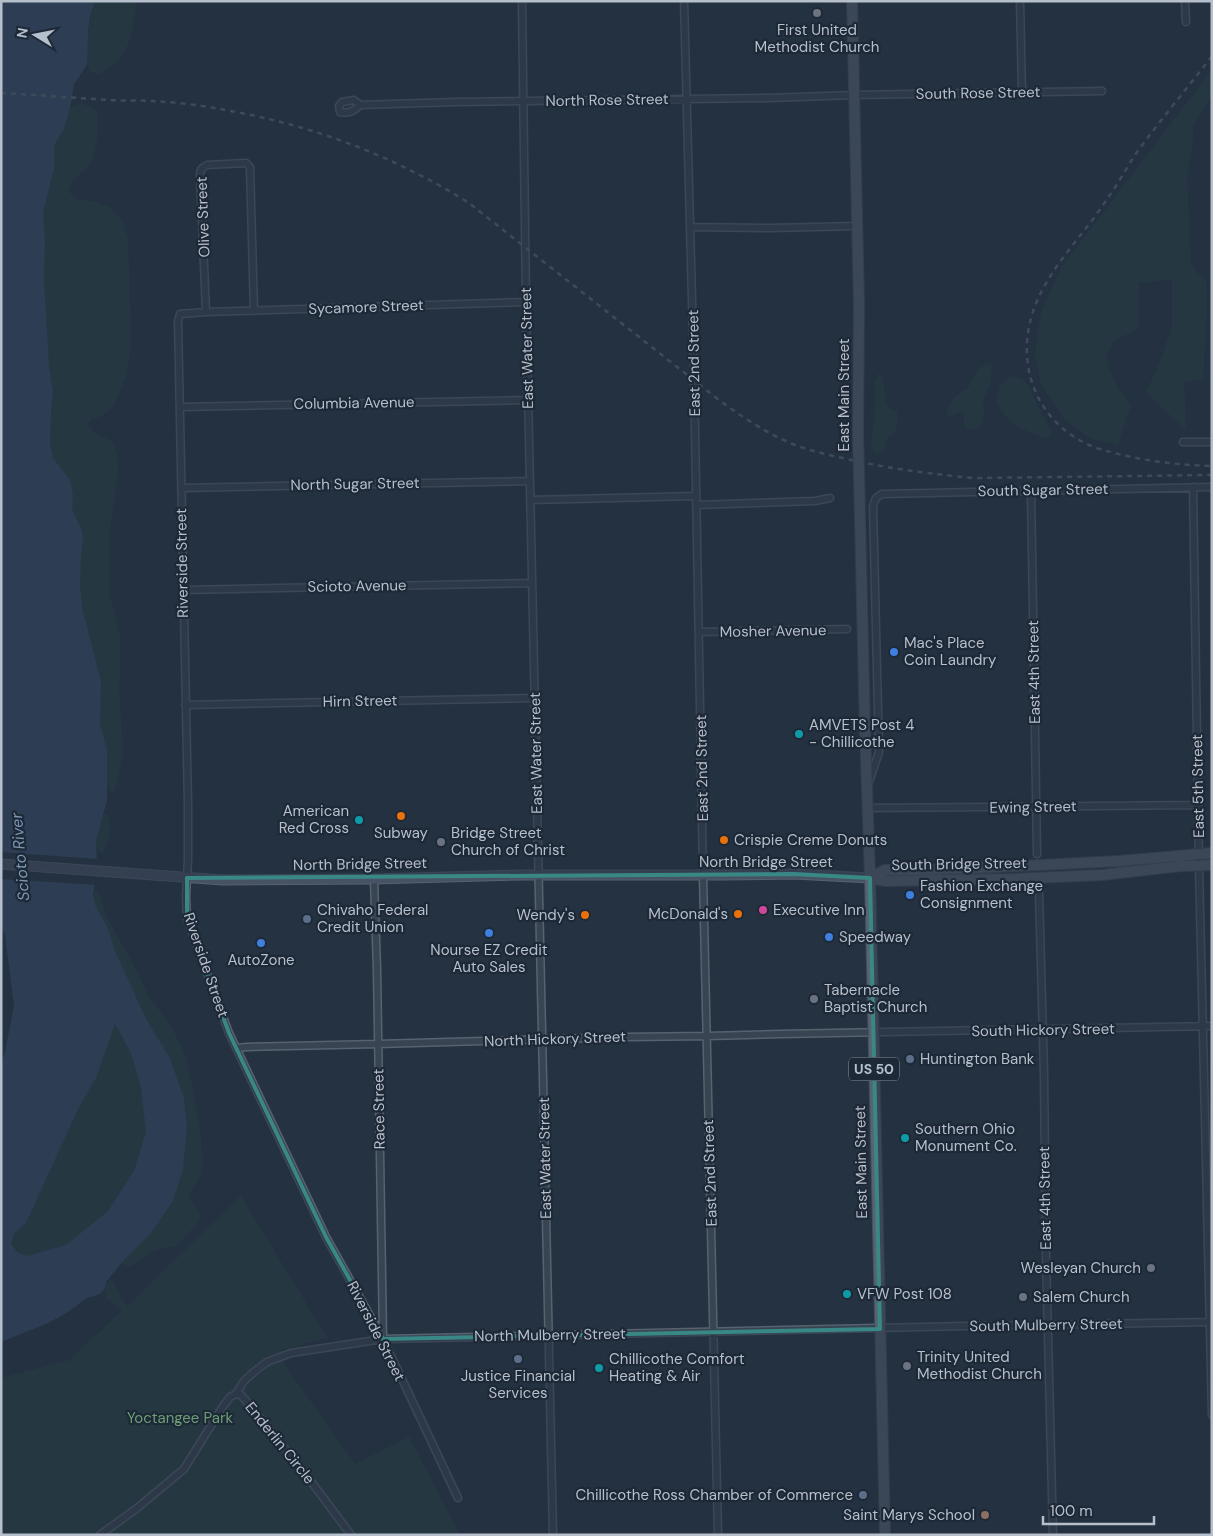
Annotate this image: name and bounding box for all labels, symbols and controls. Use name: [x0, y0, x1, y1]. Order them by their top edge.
marker: First United Methodist Church: [811, 7, 823, 19]
north arrow: [10, 10, 60, 60]
place label: First United Methodist Church: [755, 20, 879, 57]
text: N: [12, 26, 32, 39]
street label: South Rose Street: [916, 82, 1041, 104]
street label: North Rose Street: [545, 89, 669, 111]
street label: Olive Street: [192, 176, 214, 258]
street label: East Water Street: [516, 287, 538, 409]
street label: Sycamore Street: [308, 295, 424, 319]
street label: East 2nd Street: [683, 309, 705, 417]
street label: East Main Street: [834, 338, 854, 452]
street label: Columbia Avenue: [293, 392, 415, 414]
street label: North Sugar Street: [290, 473, 420, 495]
street label: South Sugar Street: [978, 479, 1109, 501]
street label: Riverside Street: [171, 508, 193, 618]
street label: Scioto Avenue: [307, 575, 407, 597]
street label: Mosher Avenue: [719, 620, 827, 642]
street label: East 4th Street: [1023, 620, 1045, 724]
place label: Mac's Place Coin Laundry: [904, 633, 997, 670]
marker: Mac's Place Coin Laundry: [888, 646, 900, 658]
street label: Hirn Street: [323, 690, 398, 712]
street label: East Water Street: [525, 692, 547, 814]
street label: East 2nd Street: [691, 714, 713, 822]
place label: AMVETS Post 4 - Chillicothe: [809, 715, 914, 752]
marker: AMVETS Post 4 - Chillicothe: [793, 728, 805, 740]
street label: East 5th Street: [1187, 734, 1209, 838]
street label: Ewing Street: [989, 796, 1077, 818]
place label: American Red Cross: [279, 801, 349, 838]
marker: Subway: [395, 810, 407, 822]
water label: Scioto River: [6, 811, 34, 902]
marker: American Red Cross: [353, 814, 365, 826]
place label: Subway: [374, 823, 429, 843]
place label: Bridge Street Church of Christ: [451, 823, 565, 860]
place label: Crispie Creme Donuts: [734, 830, 887, 850]
marker: Crispie Creme Donuts: [718, 834, 730, 846]
marker: Bridge Street Church of Christ: [435, 836, 447, 848]
street label: North Bridge Street: [699, 852, 833, 872]
street label: North Bridge Street: [293, 853, 427, 875]
street label: South Bridge Street: [891, 853, 1027, 875]
place label: Fashion Exchange Consignment: [920, 876, 1043, 913]
marker: Fashion Exchange Consignment: [904, 889, 916, 901]
place label: Chivaho Federal Credit Union: [317, 900, 428, 937]
place label: Executive Inn: [773, 900, 865, 920]
place label: McDonald's: [648, 904, 728, 924]
marker: Executive Inn: [757, 904, 769, 916]
place label: Wendy's: [516, 905, 575, 925]
marker: McDonald's: [732, 908, 744, 920]
marker: Wendy's: [579, 909, 591, 921]
street label: Riverside Street: [179, 910, 233, 1020]
marker: Chivaho Federal Credit Union: [301, 913, 313, 925]
marker: Nourse EZ Credit Auto Sales: [483, 927, 495, 939]
place label: Speedway: [839, 927, 912, 947]
marker: Speedway: [823, 931, 835, 943]
marker: AutoZone: [255, 937, 267, 949]
place label: Nourse EZ Credit Auto Sales: [430, 940, 548, 977]
place label: AutoZone: [227, 950, 295, 970]
place label: Tabernacle Baptist Church: [824, 980, 927, 1017]
marker: Tabernacle Baptist Church: [808, 993, 820, 1005]
street label: South Hickory Street: [971, 1019, 1115, 1041]
street label: North Hickory Street: [484, 1027, 626, 1051]
place label: Huntington Bank: [920, 1049, 1035, 1069]
marker: Huntington Bank: [904, 1053, 916, 1065]
road number: US 50: [849, 1058, 899, 1080]
street label: Race Street: [368, 1068, 390, 1149]
street label: East Water Street: [534, 1097, 556, 1219]
street label: East Main Street: [850, 1105, 872, 1219]
street label: East 2nd Street: [698, 1119, 722, 1227]
place label: Southern Ohio Monument Co.: [915, 1119, 1017, 1156]
marker: Southern Ohio Monument Co.: [899, 1132, 911, 1144]
street label: East 4th Street: [1034, 1146, 1056, 1250]
place label: Wesleyan Church: [1021, 1258, 1141, 1278]
marker: Wesleyan Church: [1145, 1262, 1157, 1274]
street label: Riverside Street: [342, 1278, 410, 1385]
place label: VFW Post 108: [857, 1284, 952, 1304]
place label: Salem Church: [1033, 1287, 1130, 1307]
marker: VFW Post 108: [841, 1288, 853, 1300]
marker: Salem Church: [1017, 1291, 1029, 1303]
street label: South Mulberry Street: [969, 1314, 1123, 1336]
street label: North Mulberry Street: [474, 1324, 626, 1346]
place label: Trinity United Methodist Church: [917, 1347, 1042, 1384]
place label: Chillicothe Comfort Heating & Air: [609, 1349, 745, 1386]
marker: Justice Financial Services: [512, 1353, 524, 1365]
marker: Trinity United Methodist Church: [901, 1360, 913, 1372]
marker: Chillicothe Comfort Heating & Air: [593, 1362, 605, 1374]
place label: Justice Financial Services: [461, 1366, 575, 1403]
street label: Enderlin Circle: [241, 1398, 319, 1488]
park label: Yoctangee Park: [127, 1408, 233, 1428]
place label: Chillicothe Ross Chamber of Commerce: [576, 1485, 853, 1505]
marker: Chillicothe Ross Chamber of Commerce: [857, 1489, 869, 1501]
scale bar: [1043, 1494, 1154, 1526]
text: 100 m: [1050, 1501, 1093, 1521]
place label: Saint Marys School: [843, 1505, 975, 1525]
marker: Saint Marys School: [979, 1509, 991, 1521]

